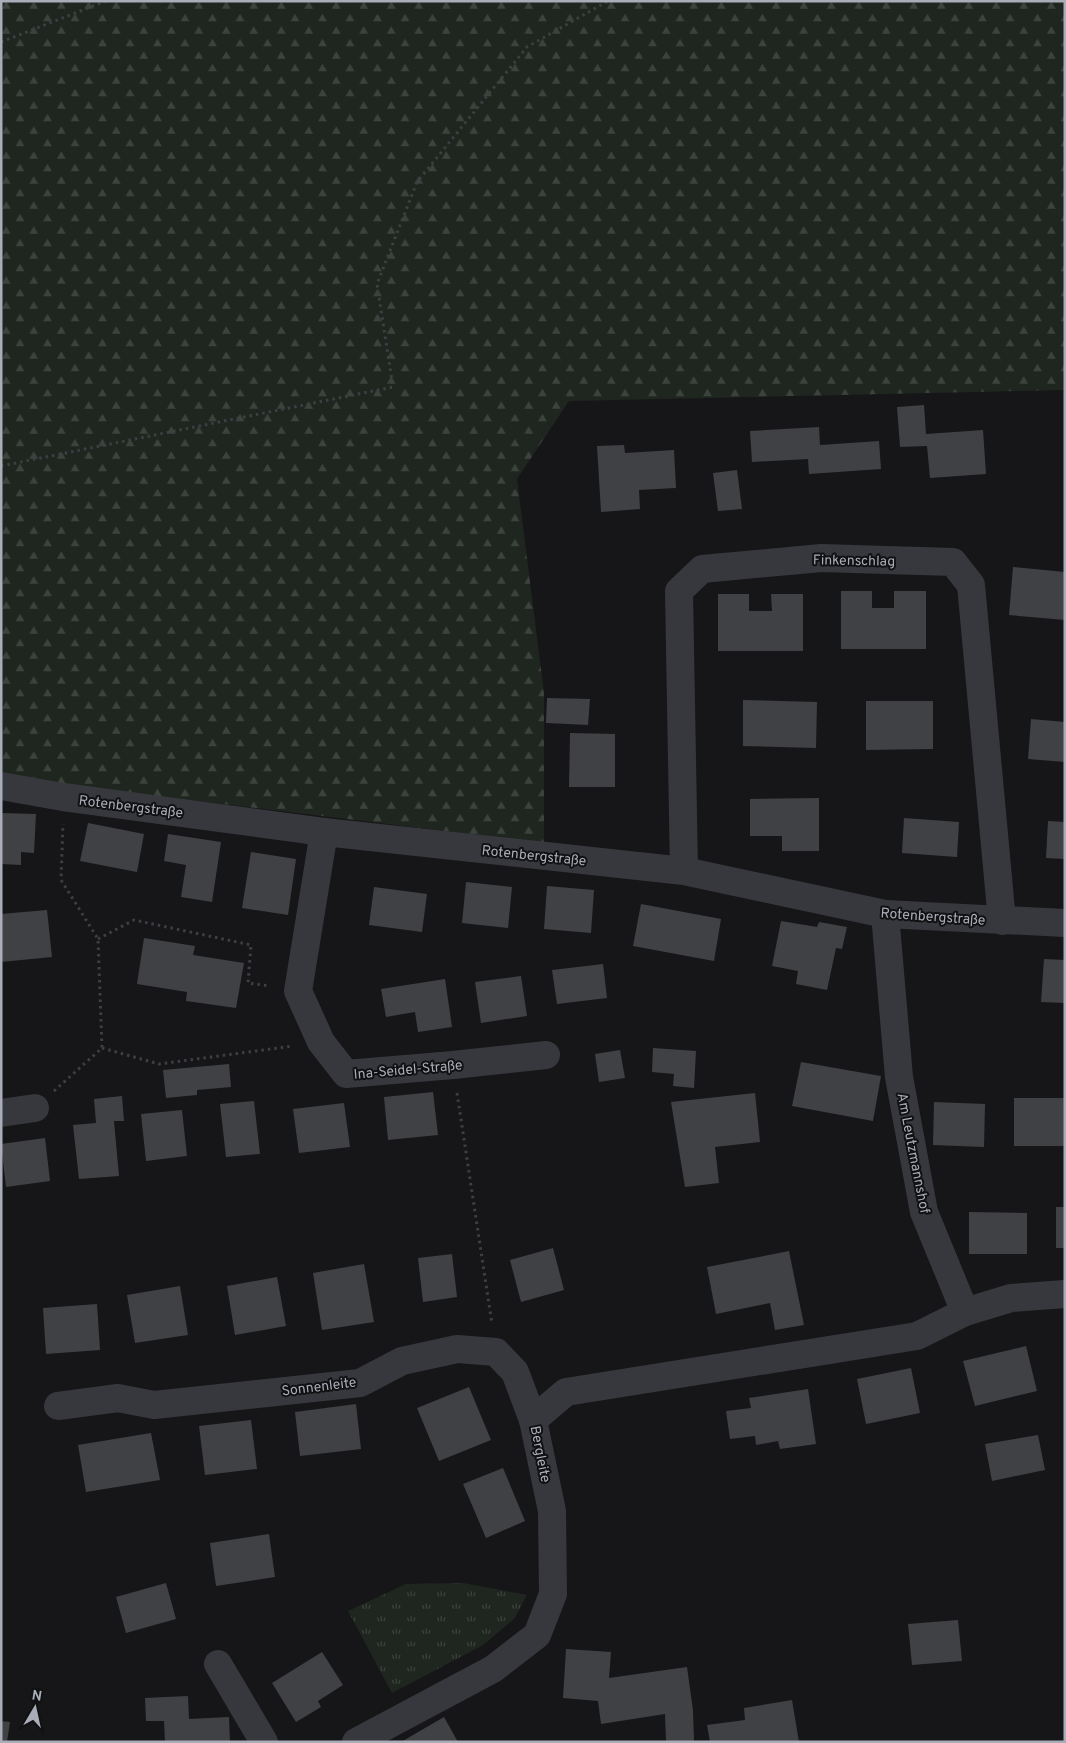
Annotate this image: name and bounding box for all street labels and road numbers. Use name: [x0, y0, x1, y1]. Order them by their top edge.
street label: Finkenschlag: [813, 552, 895, 571]
street label: Rotenbergstraße: [78, 793, 184, 822]
street label: Rotenbergstraße: [481, 843, 587, 870]
street label: Rotenbergstraße: [880, 905, 986, 930]
street label: Ina-Seidel-Straße: [353, 1057, 463, 1084]
street label: Am Leutzmannshof: [892, 1092, 933, 1215]
street label: Sonnenleite: [281, 1374, 357, 1400]
street label: Bergleite: [526, 1424, 553, 1484]

